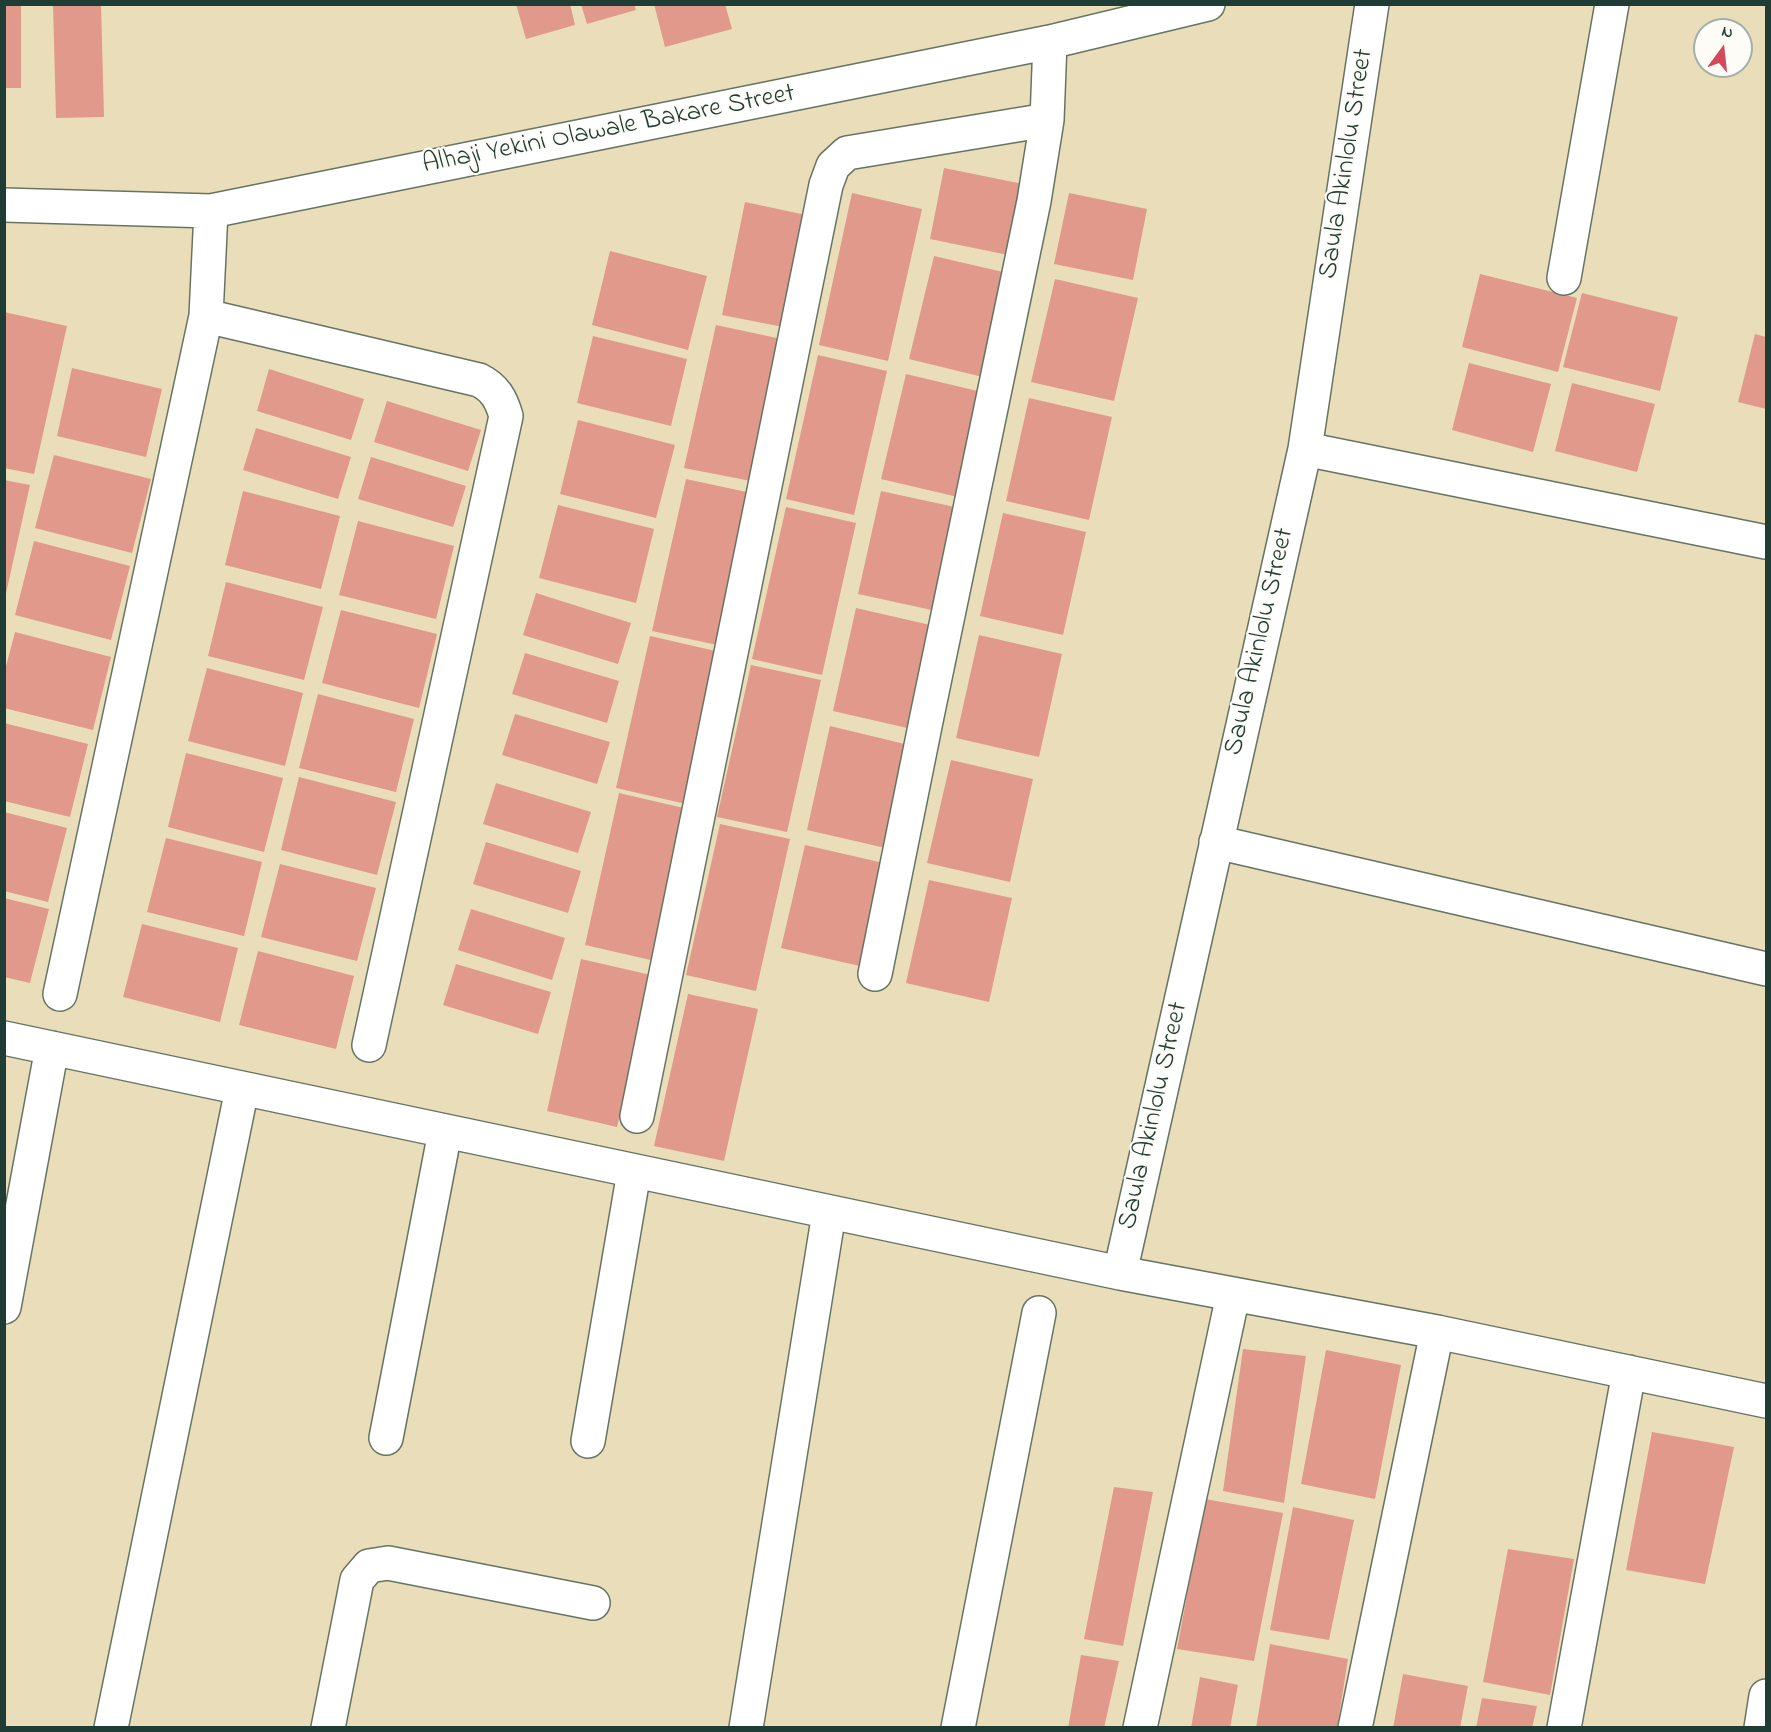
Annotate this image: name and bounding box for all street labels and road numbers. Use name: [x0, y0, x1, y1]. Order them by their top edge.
street label: Saula Akinlolu Street: [1314, 47, 1382, 281]
street label: Alhaji Yekini Olawale Bakare Street: [420, 79, 798, 183]
street label: Saula Akinlolu Street: [1219, 525, 1303, 759]
street label: Saula Akinlolu Street: [1113, 999, 1197, 1233]

